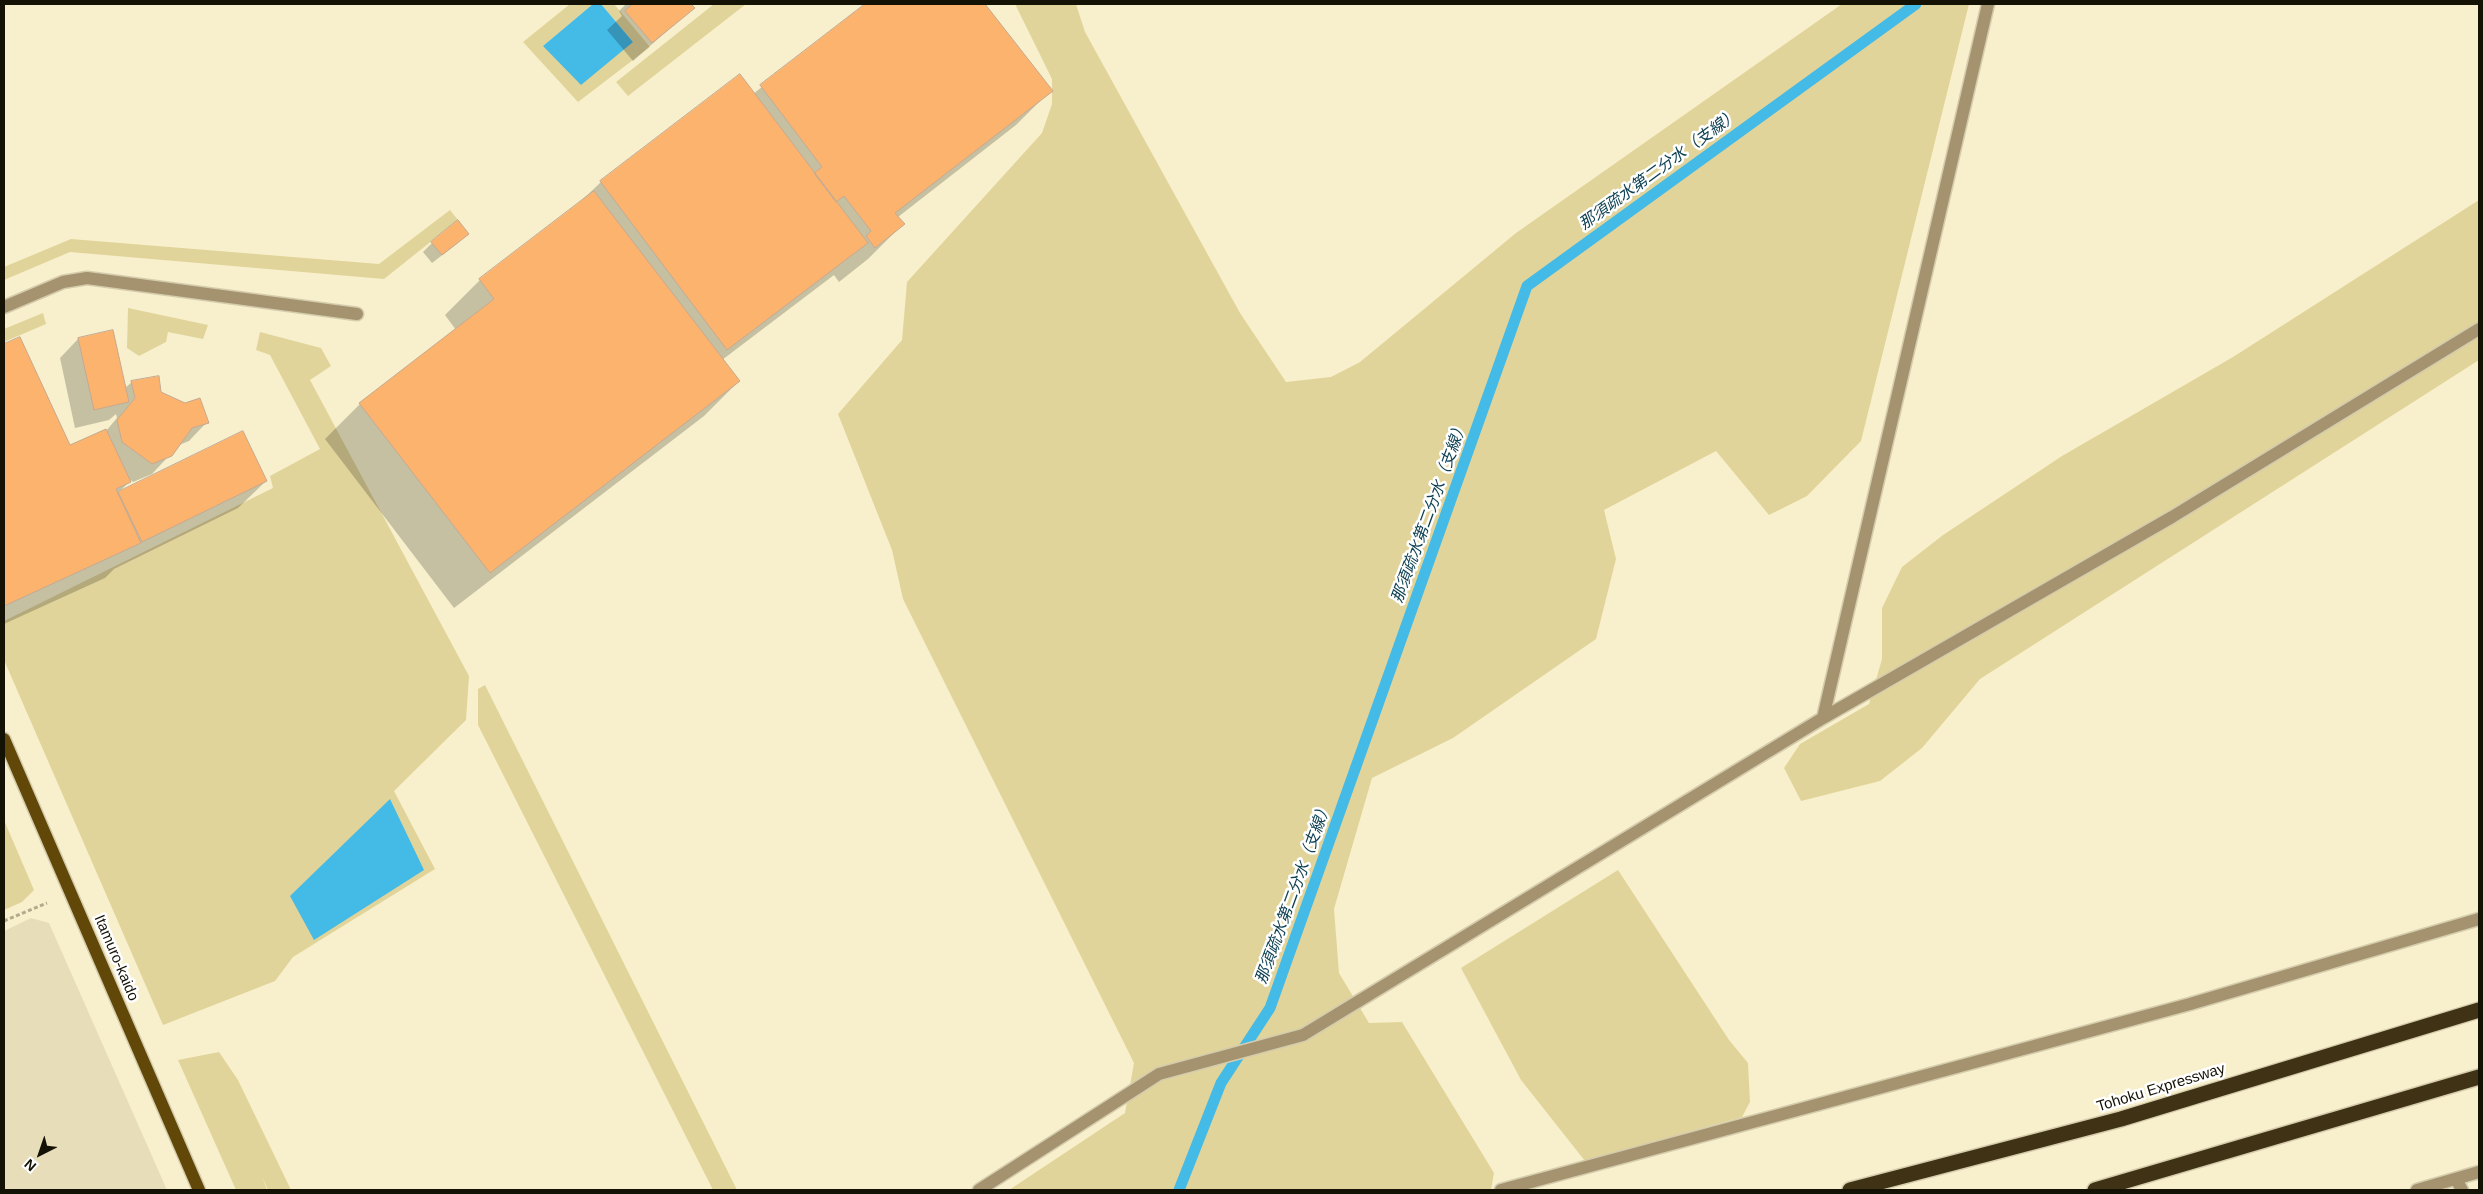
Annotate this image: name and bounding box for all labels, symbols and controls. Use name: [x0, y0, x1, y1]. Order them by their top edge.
water label: 那須疏水第二分水（支線）: [1576, 106, 1742, 234]
water label: 那須疏水第二分水（支線）: [1388, 419, 1472, 605]
water label: 那須疏水第二分水（支線）: [1252, 800, 1336, 986]
street label: Itamuro-kaido: [90, 912, 142, 1004]
street label: Tohoku Expressway: [2095, 1060, 2227, 1116]
north arrow: [15, 1129, 65, 1179]
text: N: [21, 1156, 39, 1175]

